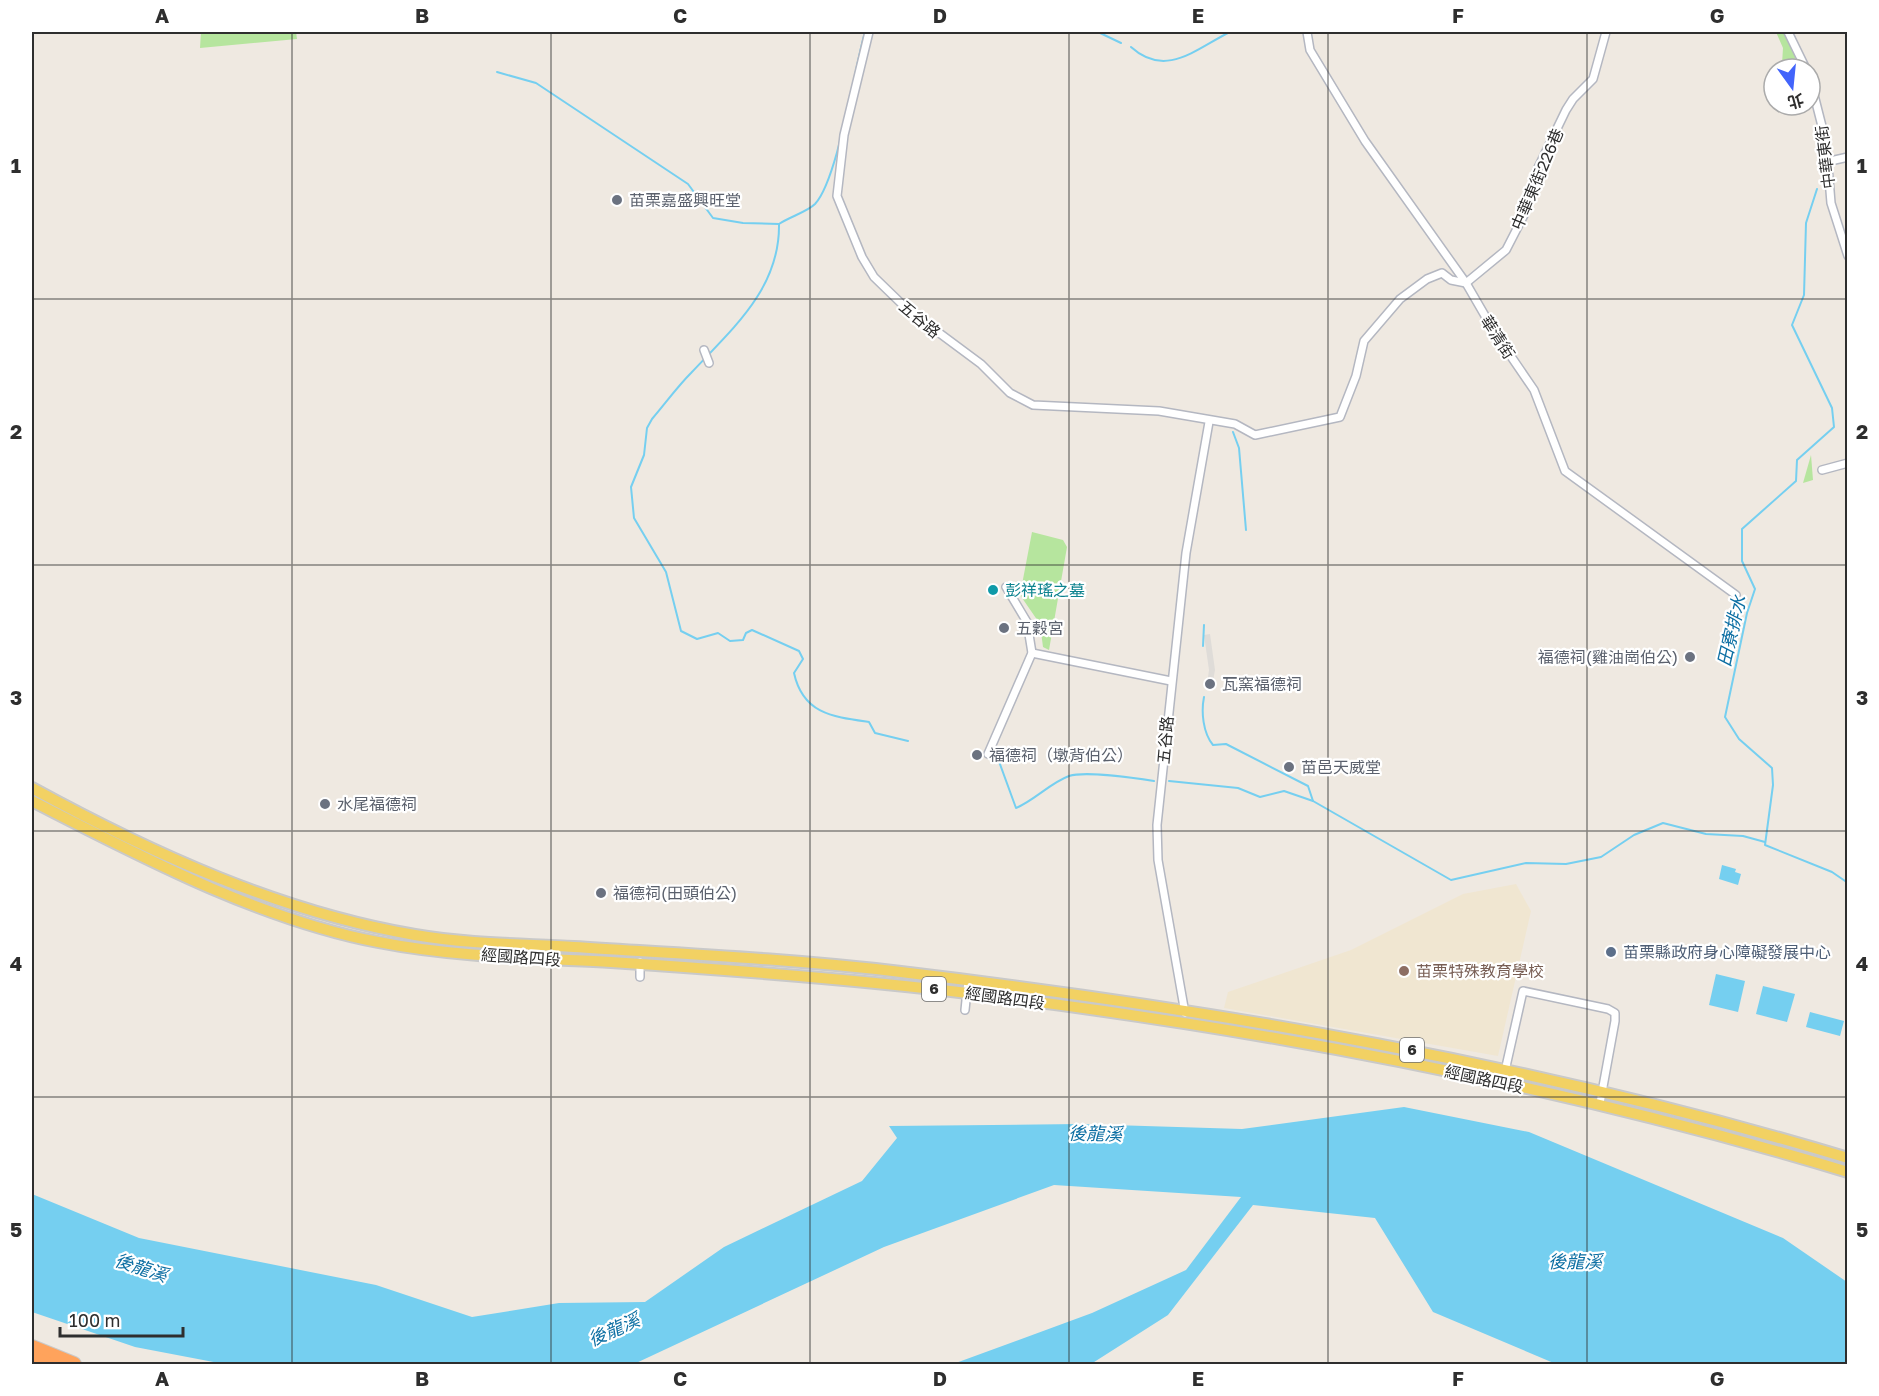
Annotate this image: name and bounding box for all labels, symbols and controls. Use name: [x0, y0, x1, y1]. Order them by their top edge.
text: A: [155, 3, 169, 27]
text: B: [415, 3, 429, 27]
text: C: [673, 3, 687, 27]
text: D: [933, 3, 947, 27]
text: E: [1192, 3, 1204, 27]
text: F: [1452, 3, 1464, 27]
text: G: [1710, 3, 1724, 27]
north arrow: [1762, 57, 1822, 117]
text: 北: [1786, 90, 1806, 113]
street label: 中華東街: [1811, 124, 1839, 190]
street label: 中華東街226巷: [1507, 125, 1567, 233]
text: 1: [11, 153, 21, 177]
text: 1: [1857, 153, 1867, 177]
place label: 苗栗嘉盛興旺堂: [629, 190, 741, 210]
marker: 苗栗嘉盛興旺堂: [610, 193, 624, 207]
street label: 五谷路: [895, 296, 945, 342]
street label: 華清街: [1477, 311, 1519, 363]
text: 2: [10, 419, 22, 443]
text: 2: [1856, 419, 1868, 443]
place label: 彭祥瑤之墓: [1005, 580, 1085, 600]
marker: 彭祥瑤之墓: [986, 583, 1000, 597]
water label: 田寮排水: [1712, 592, 1750, 668]
place label: 五穀宮: [1016, 618, 1064, 638]
marker: 五穀宮: [997, 621, 1011, 635]
place label: 福德祠(雞油崗伯公): [1538, 647, 1678, 667]
marker: 福德祠(雞油崗伯公): [1683, 650, 1697, 664]
place label: 瓦窯福德祠: [1222, 674, 1302, 694]
marker: 瓦窯福德祠: [1203, 677, 1217, 691]
text: 3: [10, 685, 22, 709]
text: 3: [1856, 685, 1868, 709]
street label: 五谷路: [1153, 715, 1177, 765]
place label: 福德祠（墩背伯公）: [989, 745, 1133, 765]
marker: 福德祠（墩背伯公）: [970, 748, 984, 762]
place label: 苗邑天威堂: [1301, 757, 1381, 777]
marker: 苗邑天威堂: [1282, 760, 1296, 774]
place label: 水尾福德祠: [337, 794, 417, 814]
marker: 水尾福德祠: [318, 797, 332, 811]
place label: 福德祠(田頭伯公): [613, 883, 737, 903]
marker: 福德祠(田頭伯公): [594, 886, 608, 900]
place label: 苗栗縣政府身心障礙發展中心: [1623, 942, 1831, 962]
street label: 經國路四段: [480, 944, 562, 970]
marker: 苗栗縣政府身心障礙發展中心: [1604, 945, 1618, 959]
text: 4: [10, 951, 22, 975]
text: 4: [1856, 951, 1868, 975]
place label: 苗栗特殊教育學校: [1416, 961, 1544, 981]
marker: 苗栗特殊教育學校: [1397, 964, 1411, 978]
road number: 6: [922, 977, 946, 1001]
street label: 經國路四段: [964, 983, 1046, 1013]
road number: 6: [1400, 1038, 1424, 1062]
street label: 經國路四段: [1443, 1061, 1525, 1097]
water label: 後龍溪: [1068, 1122, 1125, 1145]
text: 5: [10, 1217, 22, 1241]
text: 5: [1856, 1217, 1868, 1241]
water label: 後龍溪: [112, 1248, 173, 1287]
water label: 後龍溪: [1548, 1250, 1605, 1272]
scale bar: [60, 1300, 183, 1338]
water label: 後龍溪: [584, 1307, 645, 1350]
text: 100 m: [69, 1309, 120, 1331]
text: A: [155, 1366, 169, 1390]
text: B: [415, 1366, 429, 1390]
text: C: [673, 1366, 687, 1390]
text: D: [933, 1366, 947, 1390]
text: E: [1192, 1366, 1204, 1390]
text: F: [1452, 1366, 1464, 1390]
text: G: [1710, 1366, 1724, 1390]

